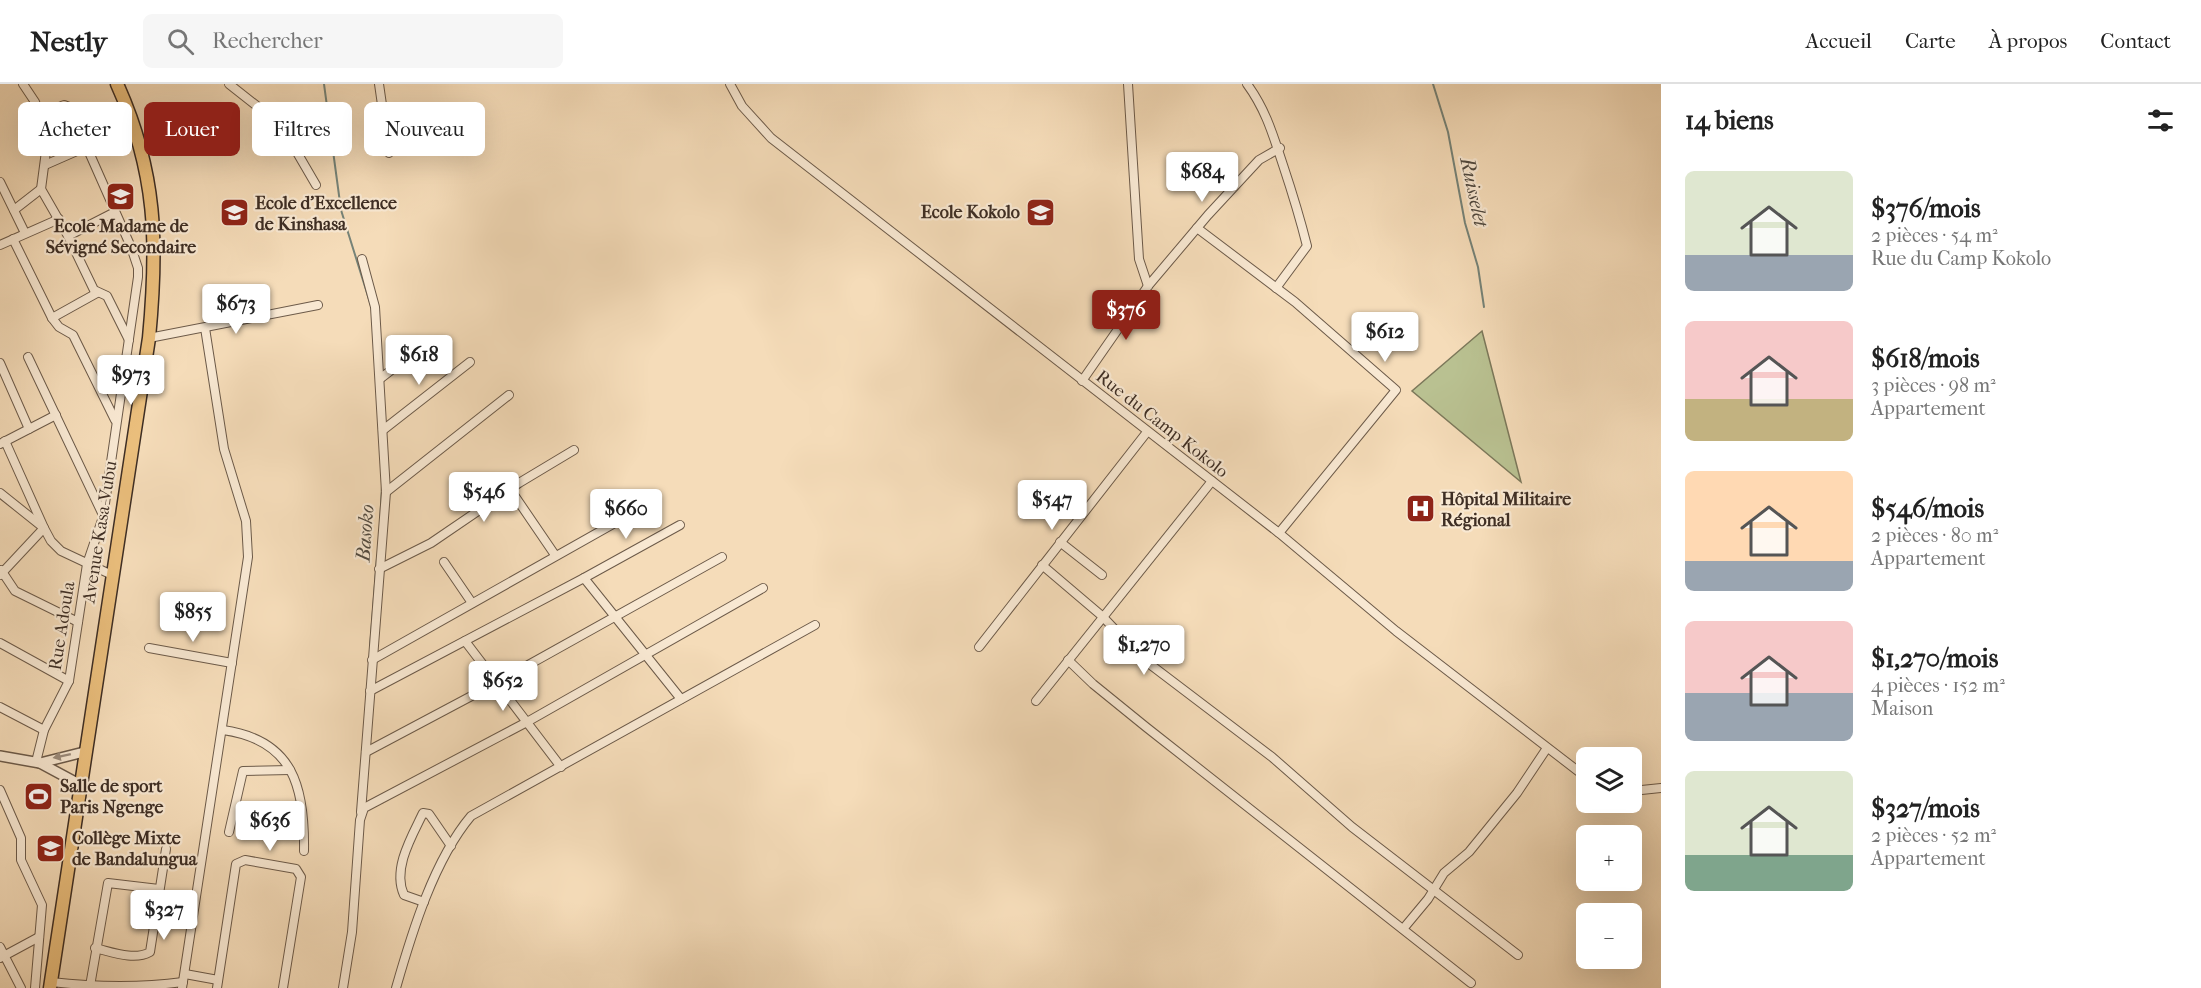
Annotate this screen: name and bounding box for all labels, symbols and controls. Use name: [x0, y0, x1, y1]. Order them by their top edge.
search box: [143, 14, 563, 68]
text: Nestly: [30, 25, 107, 58]
icon: search: [164, 25, 197, 58]
text: Rechercher: [212, 28, 323, 54]
text: Accueil: [1806, 29, 1872, 53]
text: Carte: [1905, 29, 1956, 53]
text: À propos: [1989, 29, 2067, 53]
text: Contact: [2100, 29, 2171, 53]
chip: Acheter: [18, 102, 132, 156]
chip: Louer: [144, 102, 240, 156]
chip: Filtres: [252, 102, 352, 156]
chip: Nouveau: [364, 102, 485, 156]
icon: filters: [2144, 104, 2177, 137]
text: 14 biens: [1685, 105, 1774, 136]
pin: $684: [1166, 152, 1238, 203]
water label: Ruisselet: [1455, 153, 1493, 231]
text: $684: [1180, 160, 1224, 183]
school or university icon: Ecole Madame de Sévigné Secondaire: [105, 181, 137, 213]
place label: Ecole d'Excellence de Kinshasa: [255, 193, 397, 235]
text: $376/mois: [1871, 193, 1981, 224]
icon: home: [1733, 195, 1805, 267]
school or university icon: Ecole Kokolo: [1025, 196, 1057, 228]
school or university icon: Ecole d'Excellence de Kinshasa: [218, 197, 250, 229]
place label: Ecole Kokolo: [921, 202, 1020, 223]
place label: Ecole Madame de Sévigné Secondaire: [46, 216, 196, 258]
text: 2 pièces · 54 m²: [1871, 224, 1998, 247]
text: Rue du Camp Kokolo: [1871, 247, 2051, 270]
pin: $673: [200, 284, 272, 335]
pin: $376: [1090, 290, 1162, 341]
text: $673: [216, 292, 256, 315]
text: $376: [1106, 298, 1146, 321]
pin: $612: [1349, 312, 1421, 363]
text: $612: [1365, 320, 1405, 343]
pin: $618: [383, 335, 455, 386]
text: $618: [400, 343, 438, 366]
text: $618/mois: [1871, 343, 1980, 374]
icon: home: [1733, 345, 1805, 417]
pin: $973: [95, 355, 167, 406]
text: $973: [111, 363, 151, 386]
street label: Rue du Camp Kokolo: [1092, 366, 1232, 482]
text: 3 pièces · 98 m²: [1871, 374, 1996, 397]
text: Appartement: [1871, 397, 1986, 420]
street label: Avenue Kasa-Vubu: [78, 459, 122, 606]
pin: $546: [448, 472, 520, 523]
text: $546: [463, 480, 505, 503]
pin: $547: [1016, 480, 1088, 531]
text: $547: [1032, 488, 1072, 511]
pin: $660: [590, 489, 662, 540]
place label: Hôpital Militaire Régional: [1441, 489, 1571, 531]
hospital icon: Hôpital Militaire Régional: [1404, 493, 1436, 525]
text: $546/mois: [1871, 493, 1984, 524]
icon: home: [1733, 495, 1805, 567]
text: $660: [604, 497, 648, 520]
water label: Basoko: [351, 504, 378, 563]
text: 2 pièces · 80 m²: [1871, 524, 1998, 547]
text: Appartement: [1871, 547, 1986, 570]
street label: Rue Adoula: [45, 579, 79, 672]
pin: $855: [157, 592, 229, 643]
text: $855: [174, 600, 212, 623]
pin: $1,270: [1095, 625, 1193, 676]
text: $1,270: [1117, 633, 1171, 656]
text: $1,270/mois: [1871, 643, 1998, 674]
icon: home: [1733, 645, 1805, 717]
pin: $652: [467, 661, 539, 712]
text: $652: [483, 669, 523, 692]
text: 4 pièces · 152 m²: [1871, 674, 2005, 697]
text: Maison: [1871, 697, 1933, 720]
map controls: [1576, 747, 1642, 969]
button: layers: [1576, 747, 1642, 813]
one-way arrow: [52, 752, 71, 761]
place label: Salle de sport Paris Ngenge: [60, 776, 163, 818]
sports icon: Salle de sport Paris Ngenge: [23, 780, 55, 812]
text: $327/mois: [1871, 793, 1980, 824]
icon: home: [1733, 795, 1805, 867]
pin: $636: [234, 801, 306, 852]
text: $636: [250, 809, 290, 832]
text: 2 pièces · 52 m²: [1871, 824, 1996, 847]
button: +: [1576, 825, 1642, 891]
place label: Collège Mixte de Bandalungua: [72, 828, 198, 870]
school or university icon: Collège Mixte de Bandalungua: [35, 832, 67, 864]
text: Appartement: [1871, 847, 1986, 870]
pin: $327: [128, 890, 200, 941]
text: $327: [144, 898, 184, 921]
button: −: [1576, 903, 1642, 969]

